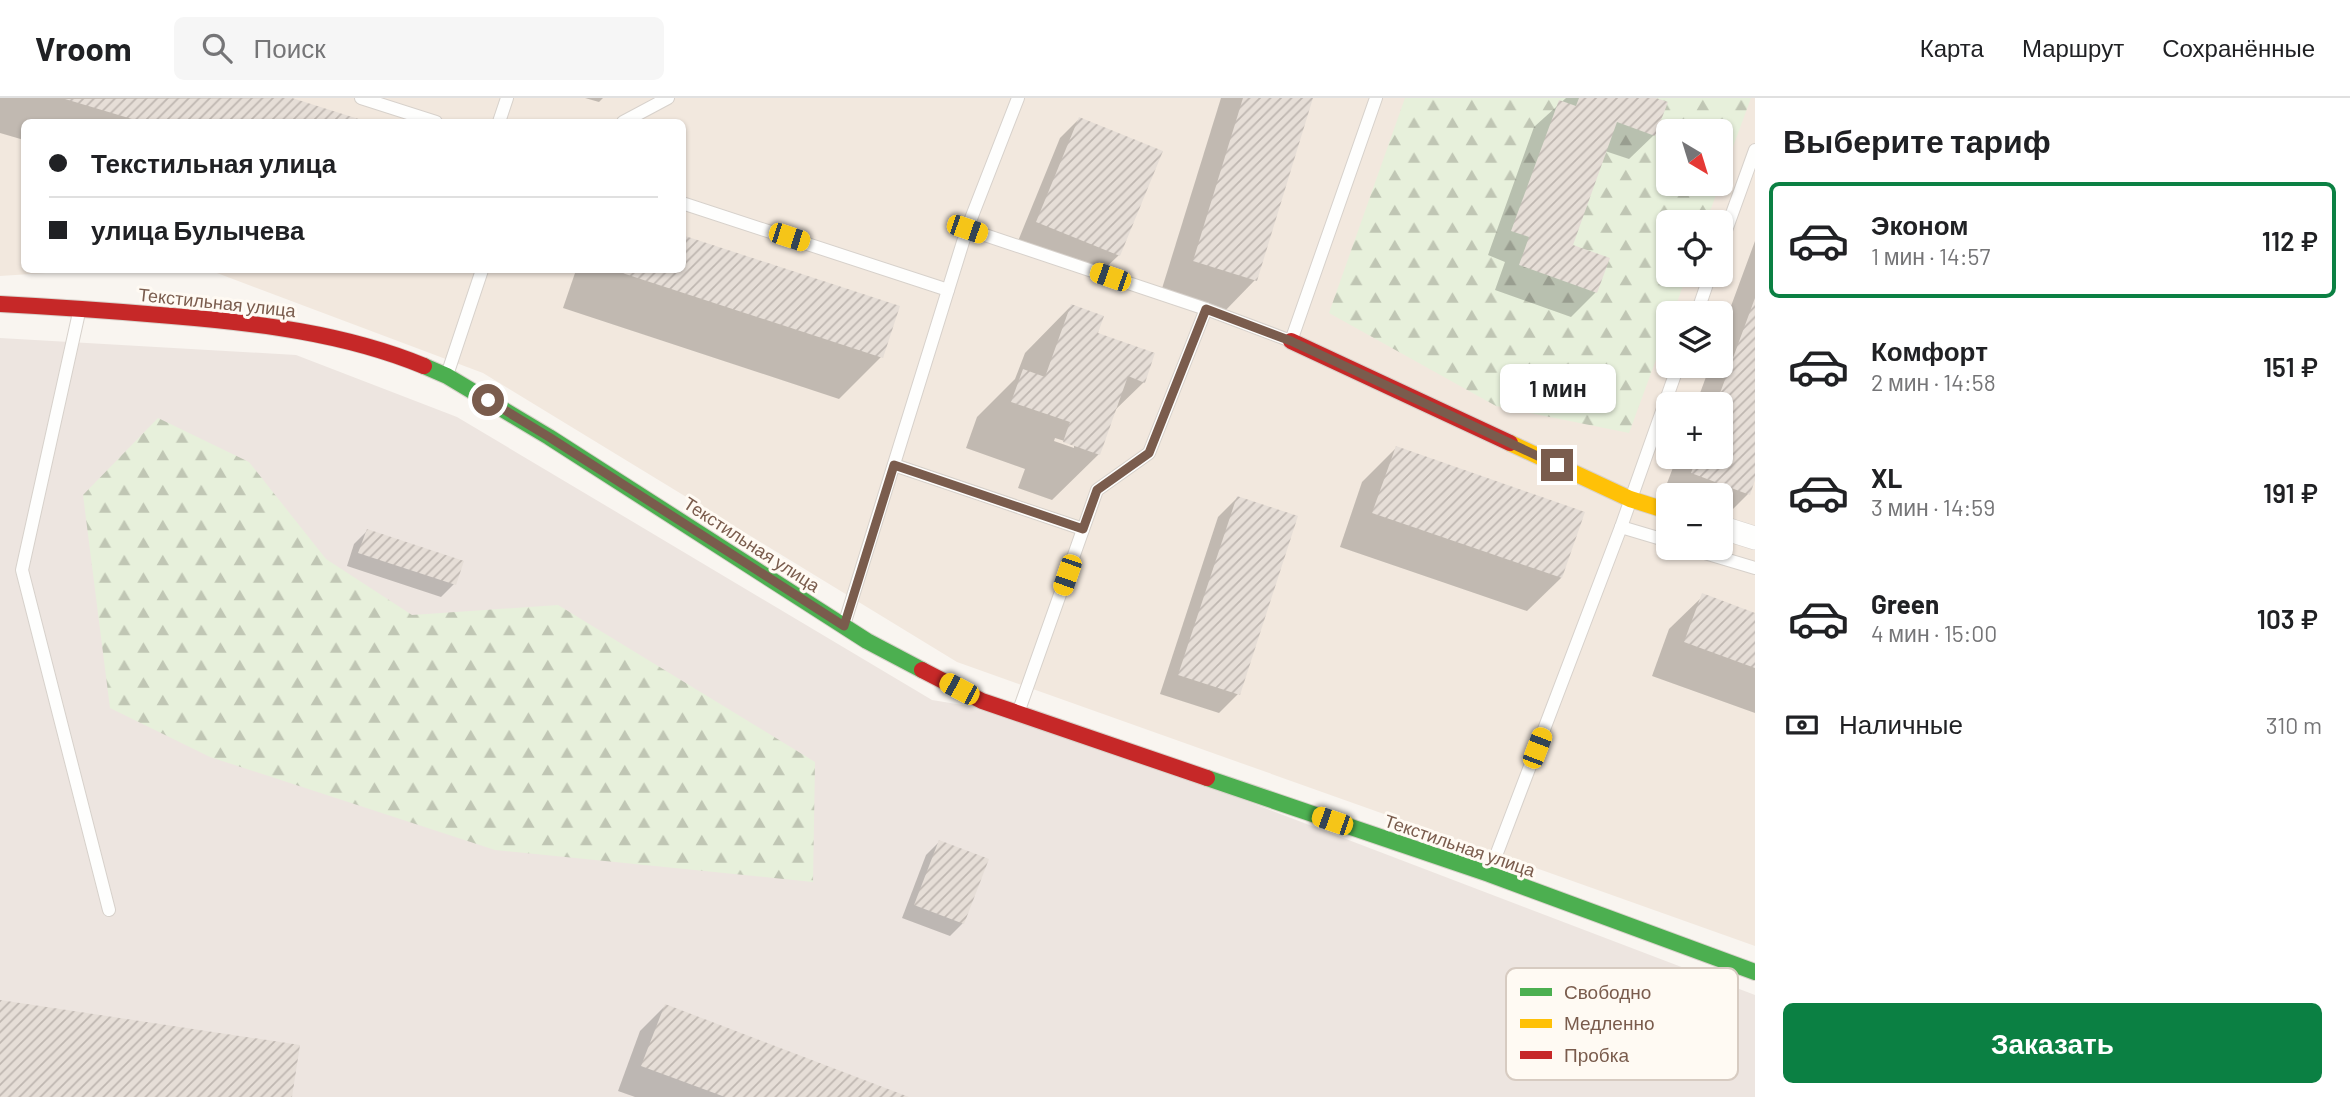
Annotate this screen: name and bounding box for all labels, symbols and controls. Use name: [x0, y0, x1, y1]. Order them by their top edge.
search box: [174, 17, 664, 80]
text: Vroom: [35, 28, 132, 68]
icon: search: [198, 29, 236, 67]
text: Поиск: [254, 32, 326, 63]
text: Карта: [1920, 33, 1984, 62]
text: Маршрут: [2022, 33, 2124, 62]
text: Сохранённые: [2162, 33, 2315, 62]
north arrow: [1656, 119, 1732, 196]
map controls: [1656, 119, 1733, 560]
text: Выберите тариф: [1783, 121, 2051, 159]
text: Текстильная улица: [91, 147, 336, 178]
icon: car: [1787, 209, 1850, 272]
text: Эконом: [1871, 209, 1969, 240]
button: locate: [1656, 210, 1733, 287]
car: [944, 212, 991, 246]
text: улица Булычева: [91, 214, 304, 245]
car: [766, 221, 813, 253]
text: 112 ₽: [2262, 225, 2318, 256]
text: 1 мин · 14:57: [1871, 242, 1990, 270]
car: [1087, 260, 1134, 294]
street label: Текстильная улица: [137, 283, 298, 321]
button: layers: [1656, 301, 1733, 378]
icon: car: [1787, 335, 1850, 398]
text: Комфорт: [1871, 335, 1988, 366]
text: 151 ₽: [2263, 351, 2318, 382]
callout: 1 мин: [1499, 364, 1615, 412]
text: 2 мин · 14:58: [1871, 368, 1996, 396]
text: 1 мин: [1529, 374, 1587, 402]
route start: [472, 384, 504, 416]
button: +: [1656, 392, 1733, 469]
route end: [1541, 449, 1573, 481]
icon: car: [1787, 461, 1850, 524]
text: XL: [1871, 462, 1902, 493]
text: 191 ₽: [2263, 477, 2318, 508]
button: −: [1656, 483, 1733, 560]
street label: Текстильная улица: [680, 492, 825, 597]
text: 3 мин · 14:59: [1871, 493, 1995, 521]
car: [1051, 552, 1084, 598]
icon: car: [1787, 587, 1850, 650]
text: Green: [1871, 588, 1939, 619]
text: 103 ₽: [2257, 603, 2318, 634]
text: 4 мин · 15:00: [1871, 619, 1997, 647]
car: [936, 670, 983, 708]
icon: cash: [1783, 706, 1821, 744]
text: Наличные: [1839, 708, 1963, 739]
text: 310 m: [2266, 711, 2322, 739]
car: [1520, 725, 1555, 771]
car: [1309, 804, 1356, 838]
street label: Текстильная улица: [1382, 809, 1539, 881]
legend: [1506, 968, 1738, 1080]
text: Свободно: [1564, 980, 1651, 1003]
button: Заказать: [1783, 1003, 2322, 1083]
text: Медленно: [1564, 1011, 1654, 1034]
text: Пробка: [1564, 1043, 1629, 1066]

